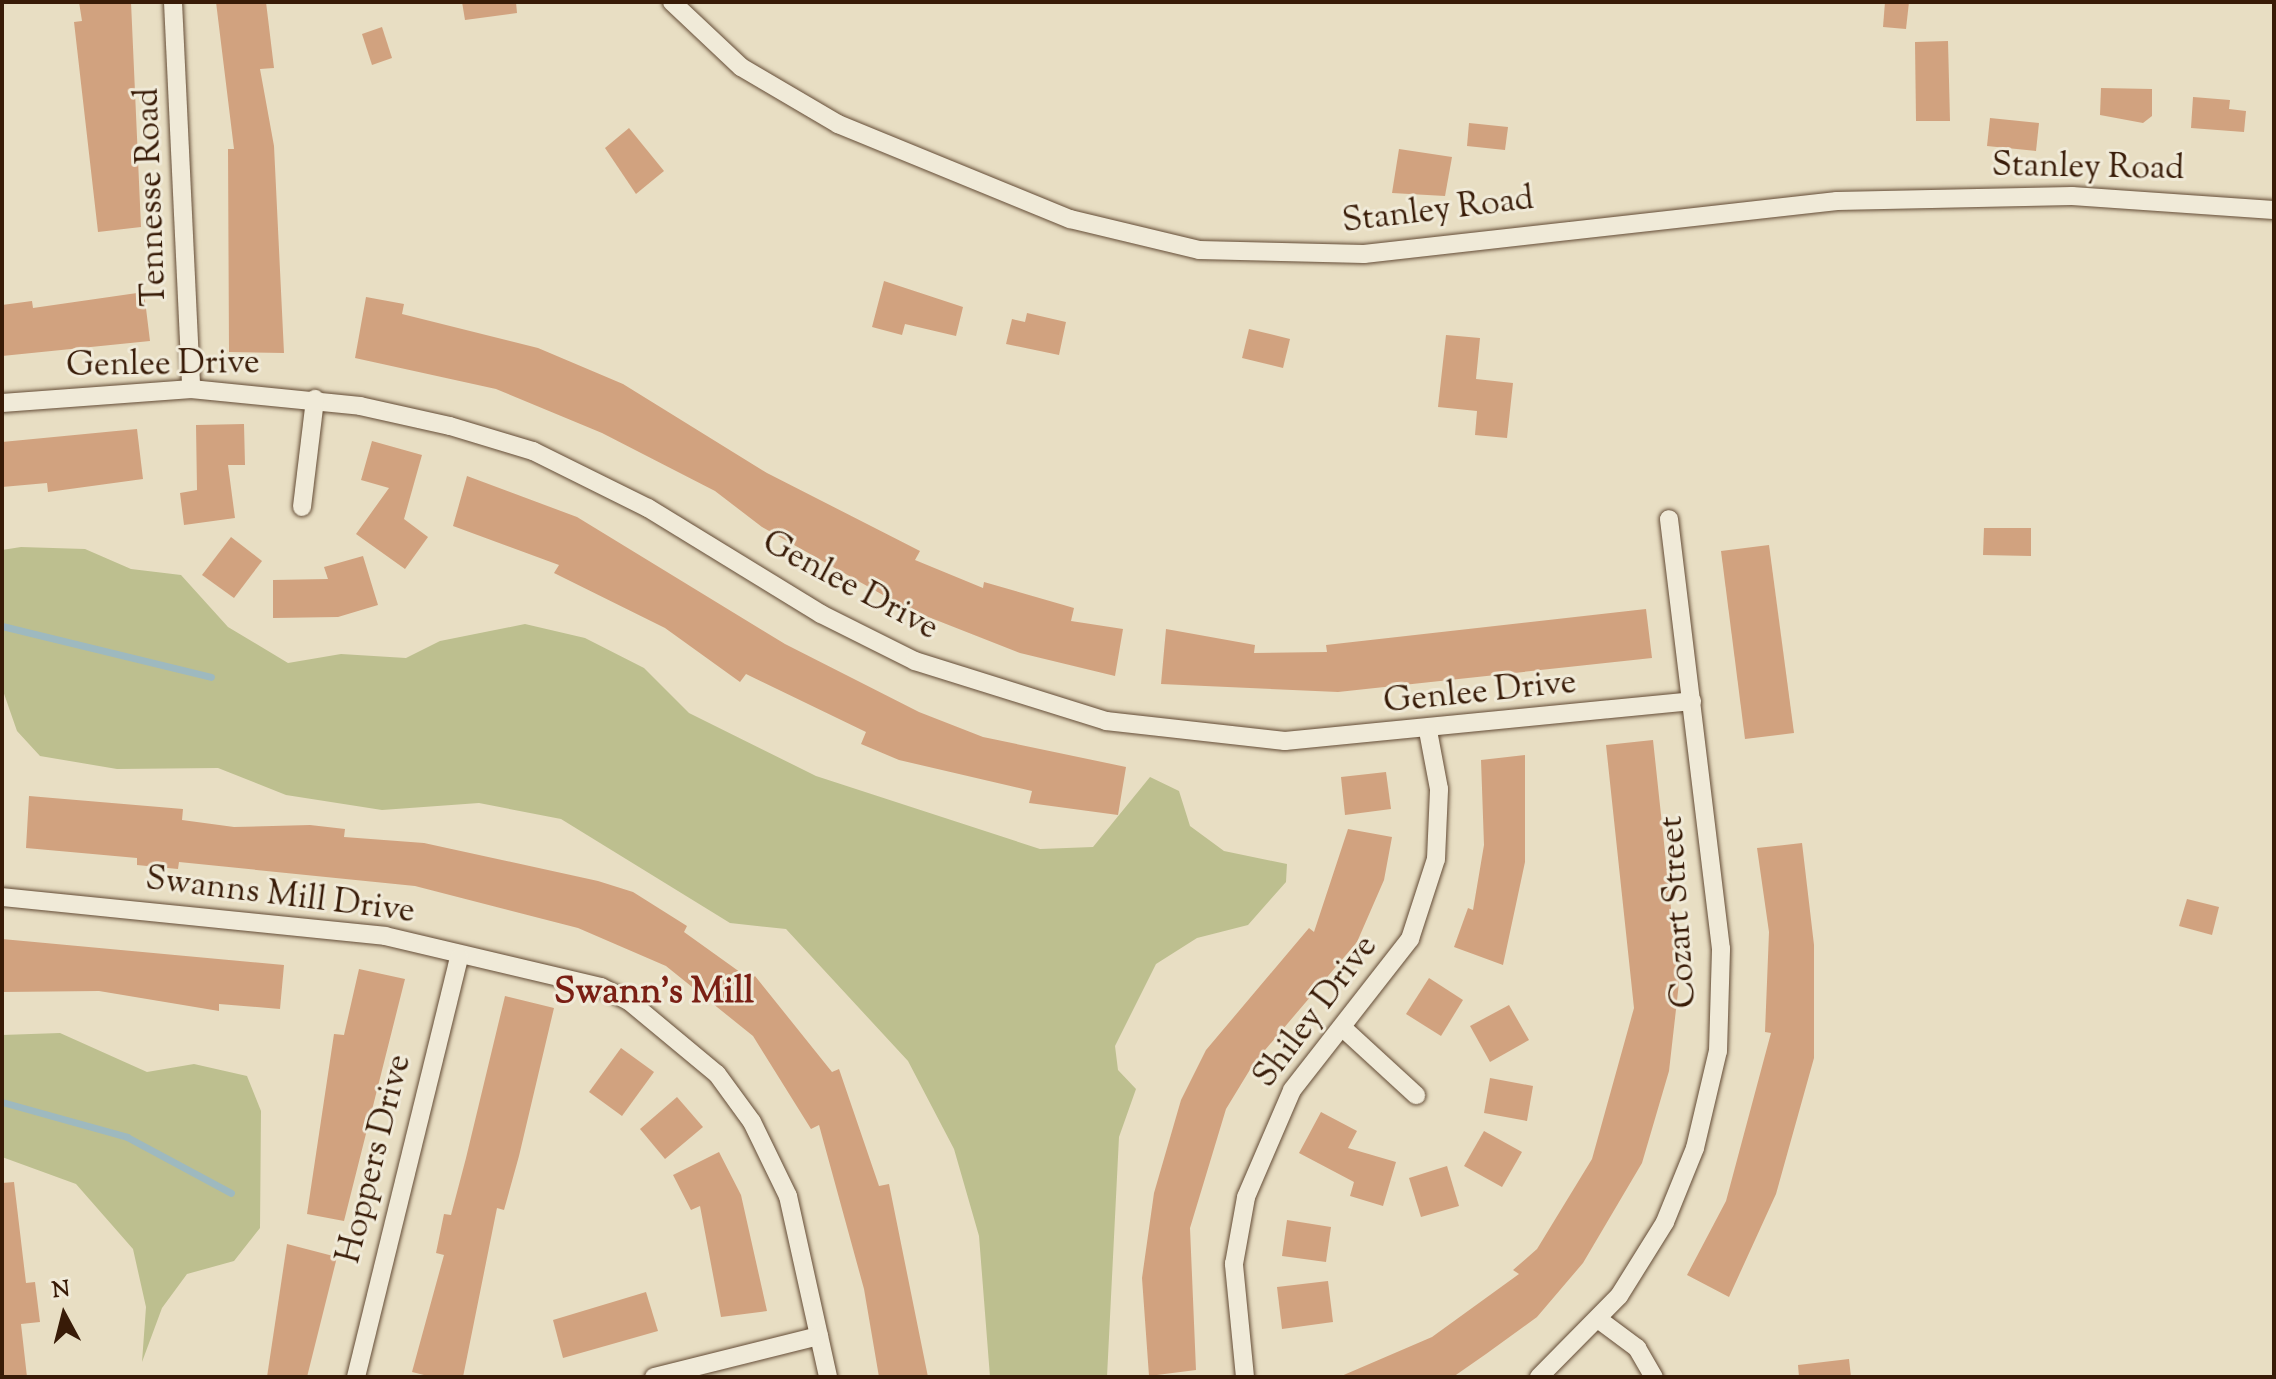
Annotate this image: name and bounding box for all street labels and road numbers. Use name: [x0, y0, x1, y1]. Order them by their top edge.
street label: Tennesse Road: [128, 87, 176, 307]
street label: Stanley Road: [1991, 146, 2185, 190]
street label: Stanley Road: [1340, 179, 1536, 243]
street label: Genlee Drive: [66, 343, 260, 387]
street label: Genlee Drive: [755, 523, 945, 649]
street label: Genlee Drive: [1382, 663, 1578, 723]
street label: Cozart Street: [1652, 815, 1706, 1009]
street label: Swanns Mill Drive: [143, 859, 417, 933]
street label: Shiley Drive: [1245, 928, 1387, 1096]
street label: Hoppers Drive: [329, 1050, 421, 1268]

